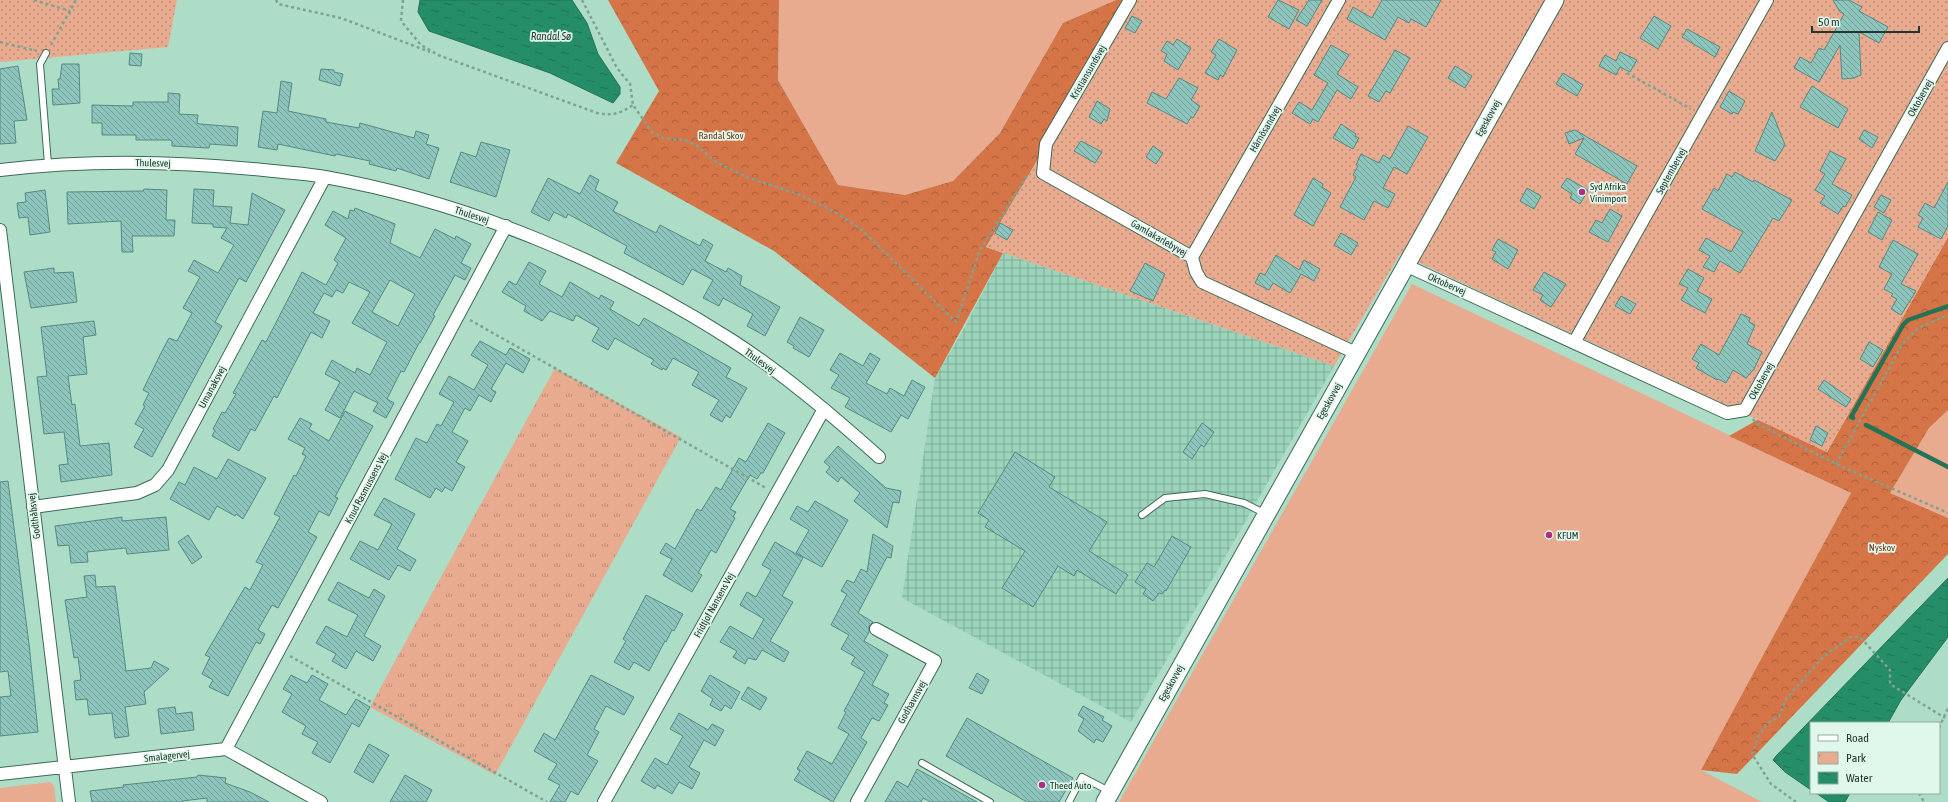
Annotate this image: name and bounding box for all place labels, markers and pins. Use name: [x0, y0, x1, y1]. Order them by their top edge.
place label: Syd Afrika Vinimport: [1590, 181, 1627, 204]
marker: Syd Afrika Vinimport: [1577, 187, 1587, 197]
marker: KFUM: [1544, 530, 1554, 540]
place label: KFUM: [1557, 530, 1579, 541]
marker: Theed Auto: [1037, 780, 1047, 790]
place label: Theed Auto: [1050, 780, 1092, 791]

